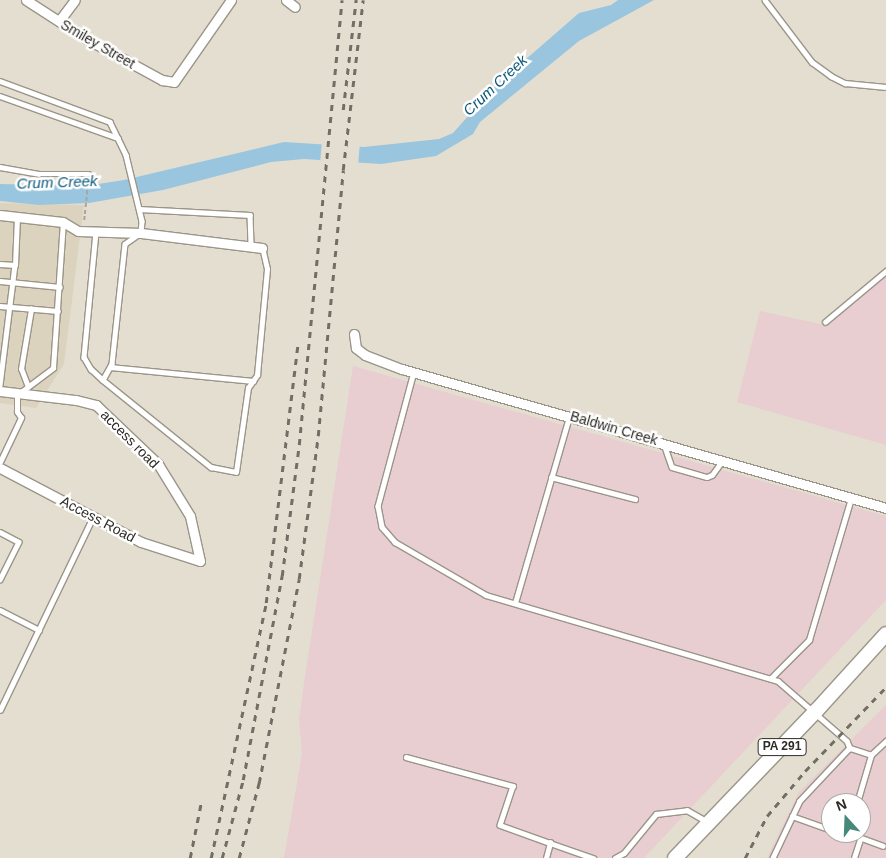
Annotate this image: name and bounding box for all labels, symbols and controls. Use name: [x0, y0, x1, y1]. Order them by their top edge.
street label: Smiley Street: [58, 16, 138, 72]
water label: Crum Creek: [459, 51, 531, 119]
water label: Crum Creek: [16, 172, 98, 192]
street label: access road: [97, 406, 163, 472]
street label: Baldwin Creek: [568, 407, 660, 449]
street label: Access Road: [58, 492, 138, 546]
road number: PA 291: [757, 738, 807, 756]
north arrow: [821, 793, 871, 843]
text: N: [834, 796, 849, 814]

